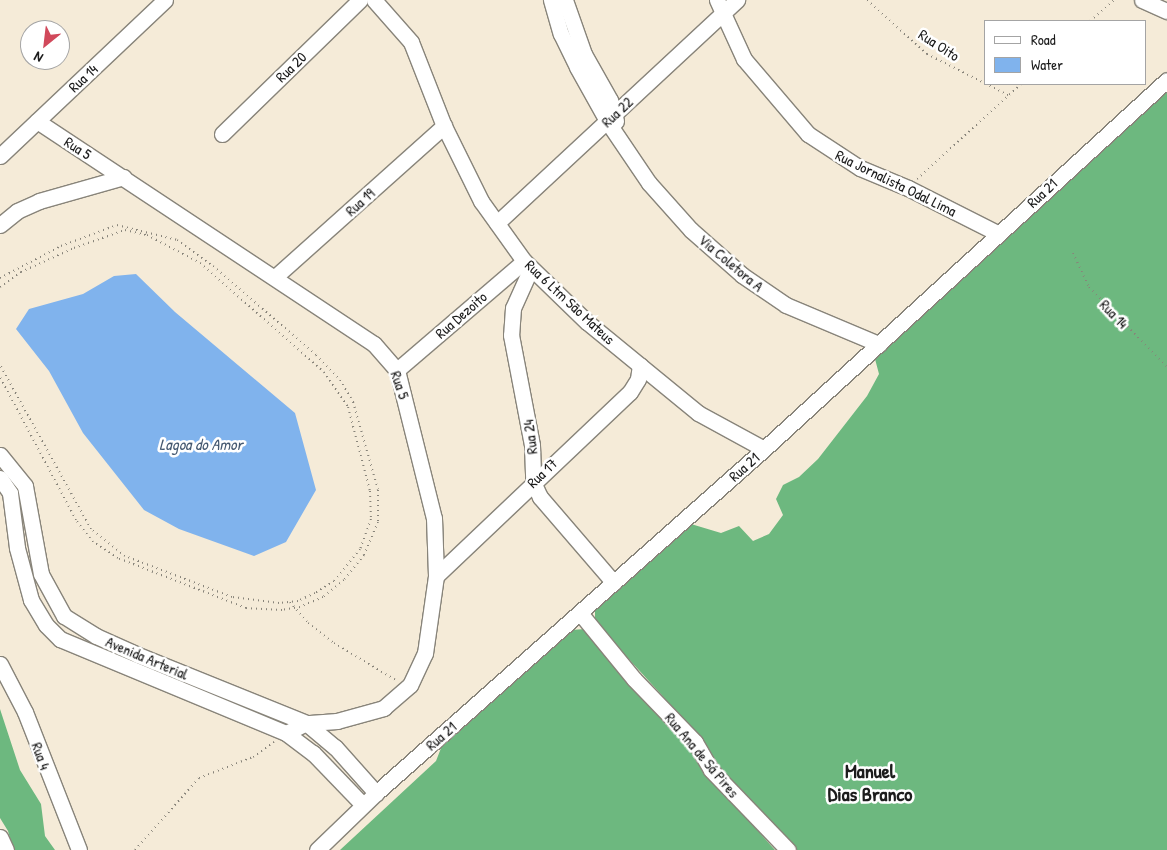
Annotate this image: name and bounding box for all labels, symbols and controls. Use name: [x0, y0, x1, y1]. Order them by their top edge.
north arrow: [20, 20, 70, 70]
legend: [984, 20, 1147, 85]
street label: Rua Oito: [915, 25, 963, 65]
text: Road: [1031, 29, 1056, 50]
text: N: [30, 48, 46, 68]
street label: Rua 20: [272, 48, 310, 86]
text: Water: [1031, 54, 1063, 75]
street label: Rua 14: [65, 60, 101, 96]
street label: Rua 22: [598, 93, 636, 131]
street label: Rua 5: [61, 133, 95, 163]
street label: Rua Jornalista Odal Lima: [833, 146, 959, 220]
street label: Rua 21: [1023, 175, 1061, 211]
street label: Rua 19: [342, 184, 378, 220]
street label: Via Coletora A: [695, 231, 767, 295]
street label: Rua 6 Ltm São Mateus: [521, 256, 619, 348]
street label: Rua Dezoito: [432, 288, 490, 342]
street label: Rua 14: [1096, 296, 1132, 332]
street label: Rua 5: [387, 369, 413, 401]
street label: Rua 24: [519, 419, 541, 455]
water label: Lagoa do Amor: [159, 434, 243, 454]
street label: Rua 21: [725, 449, 763, 485]
street label: Rua 17: [523, 454, 561, 492]
street label: Avenida Arterial: [103, 633, 191, 683]
street label: Rua Ana de Sá Pires: [661, 709, 743, 801]
street label: Rua 21: [422, 718, 460, 754]
street label: Rua 4: [28, 740, 54, 772]
district label: Manuel Dias Branco: [828, 758, 912, 805]

